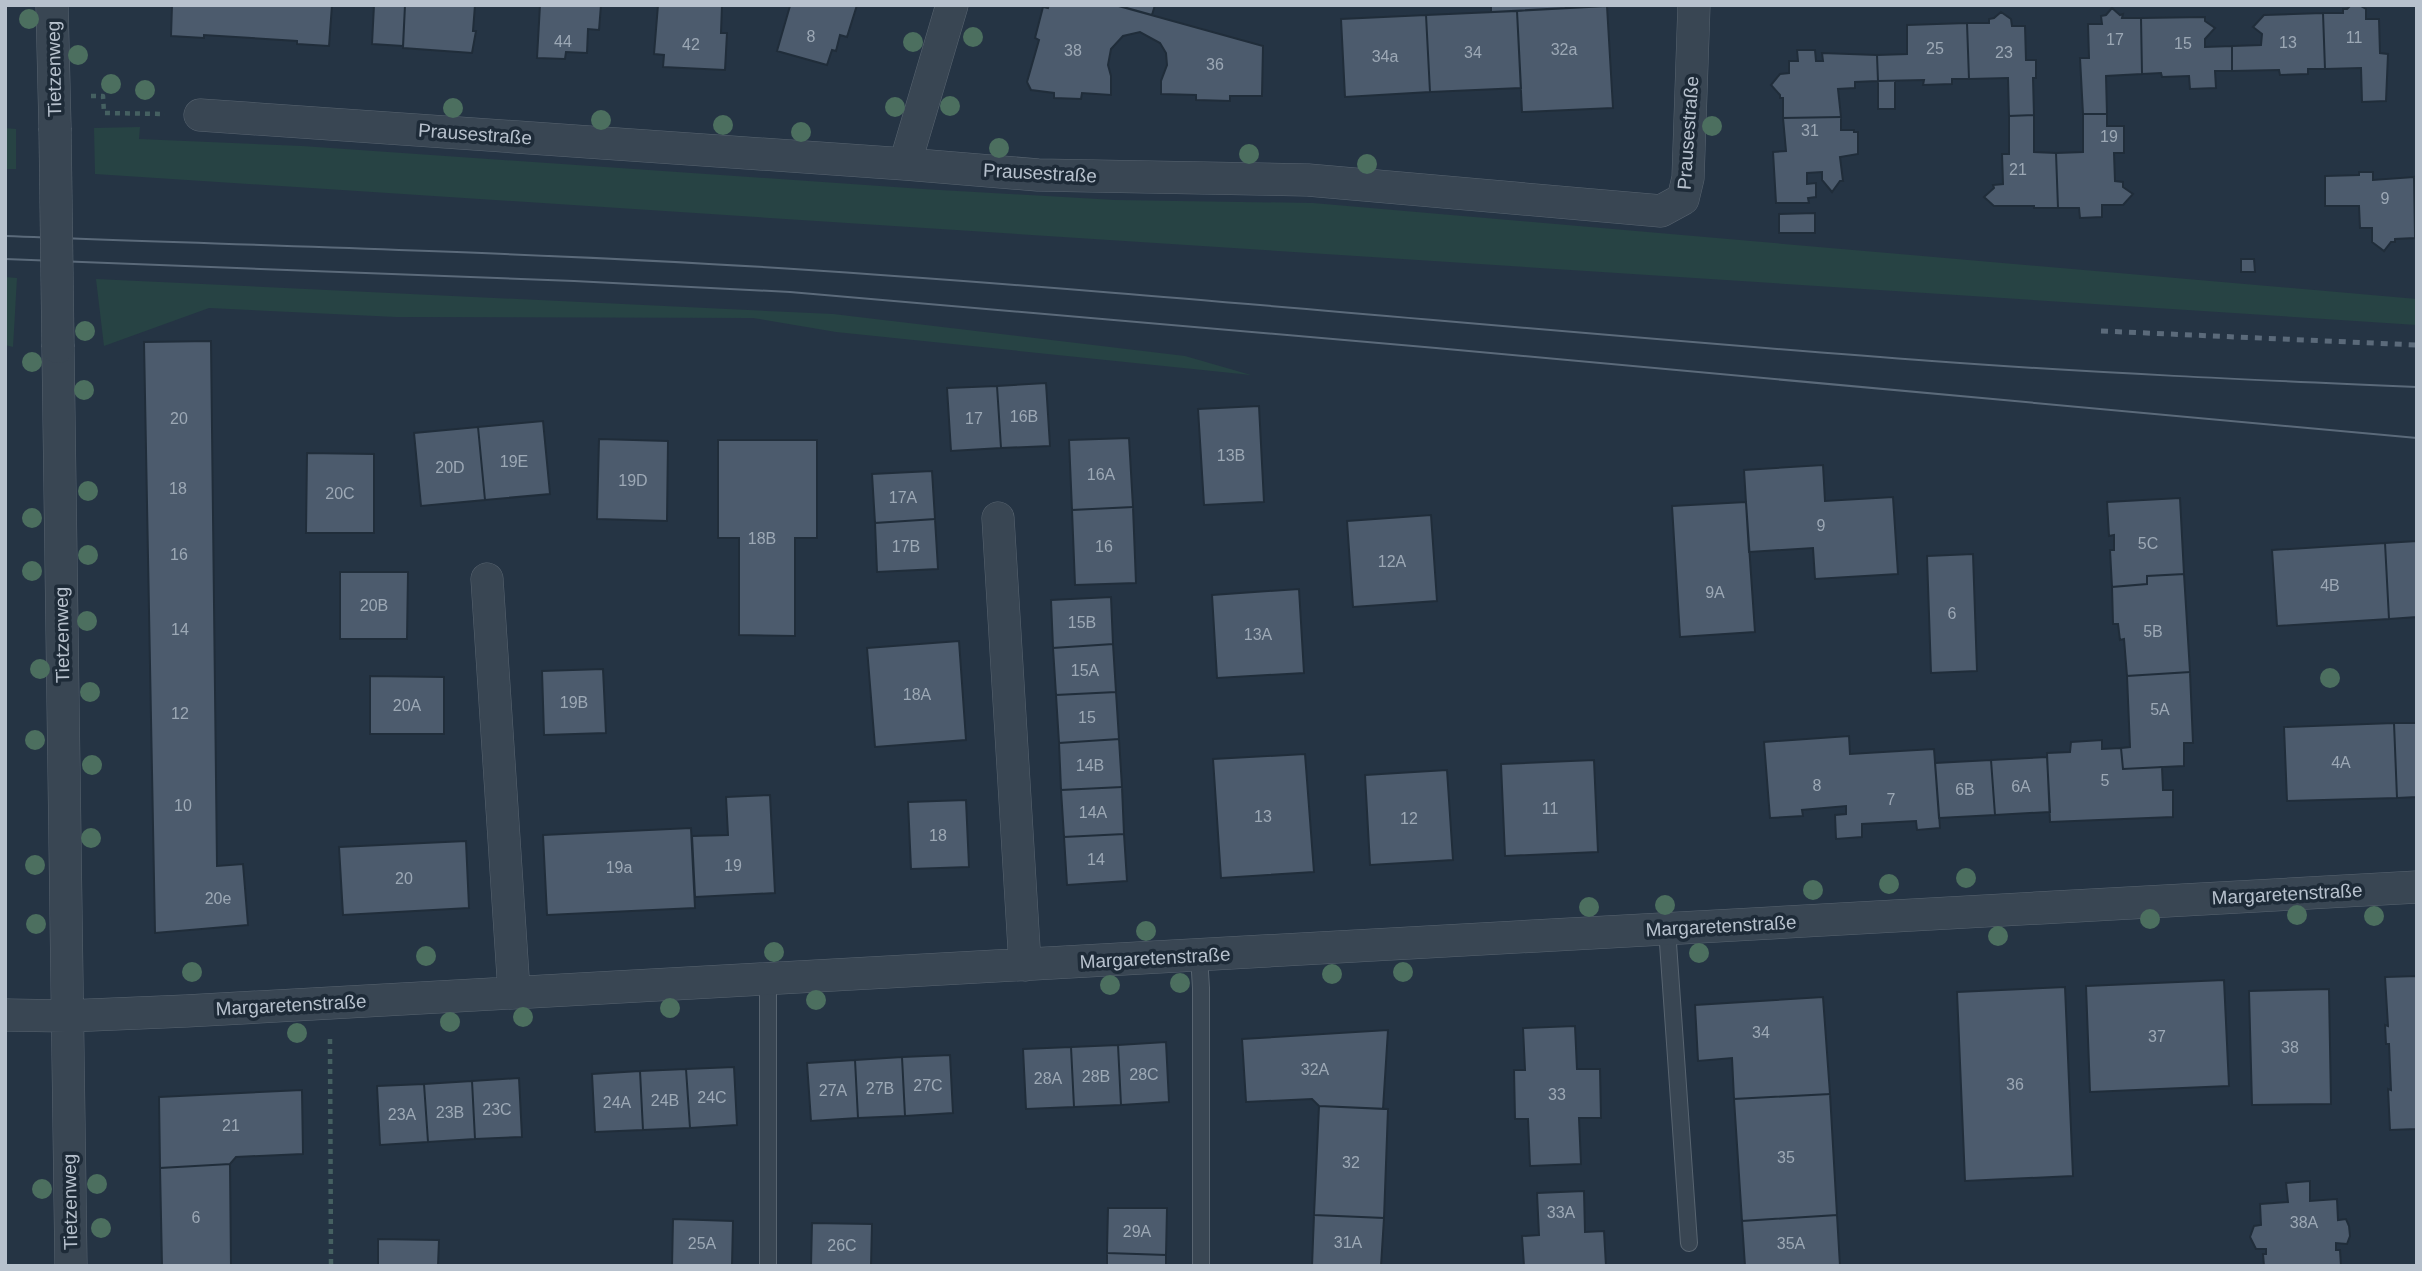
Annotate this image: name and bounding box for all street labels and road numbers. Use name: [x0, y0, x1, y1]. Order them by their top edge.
street label: Tietzenweg: [43, 21, 65, 117]
street label: Prausestraße: [1674, 75, 1702, 191]
street label: Prausestraße: [417, 120, 533, 148]
street label: Prausestraße: [983, 160, 1097, 186]
street label: Tietzenweg: [51, 587, 73, 683]
street label: Margaretenstraße: [2211, 880, 2363, 908]
street label: Margaretenstraße: [1645, 912, 1797, 940]
street label: Margaretenstraße: [1079, 944, 1231, 972]
street label: Margaretenstraße: [215, 991, 367, 1019]
street label: Tietzenweg: [59, 1154, 81, 1250]

